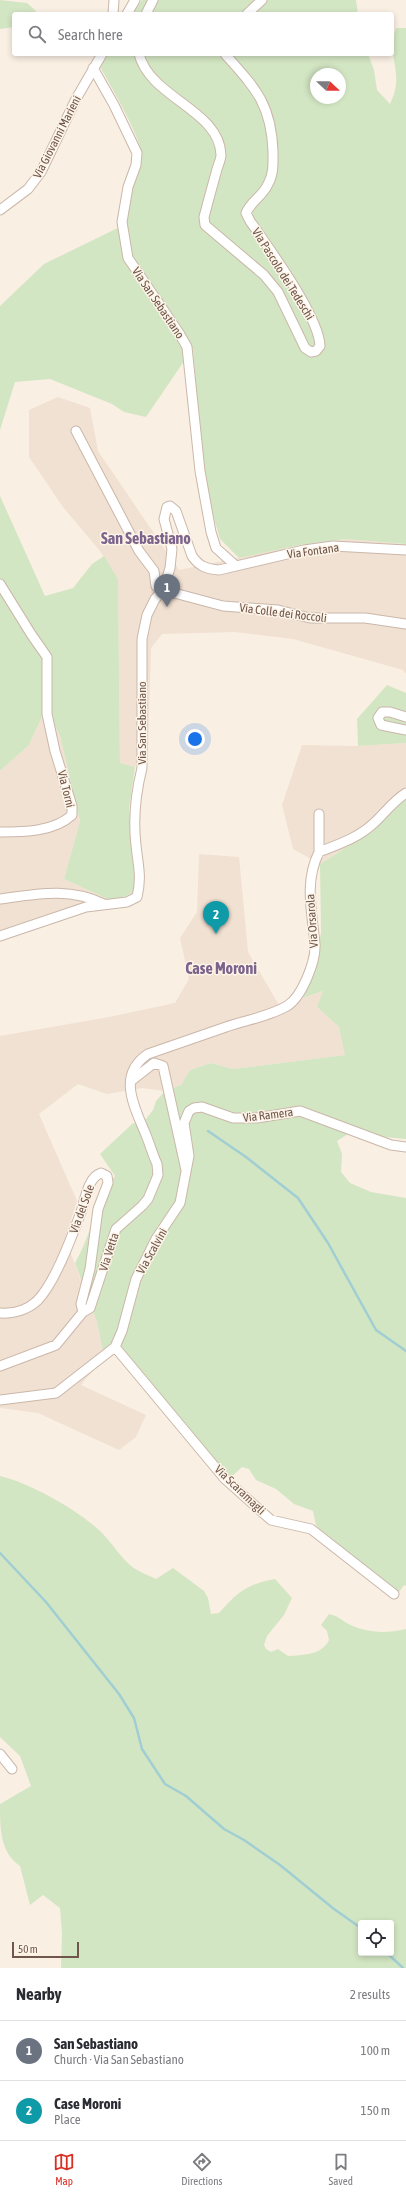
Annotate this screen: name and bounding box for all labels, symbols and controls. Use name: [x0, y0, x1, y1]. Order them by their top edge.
search box: [12, 12, 394, 56]
icon: search: [26, 23, 48, 45]
text: Search here: [58, 26, 123, 43]
north arrow: [310, 68, 346, 104]
street label: Via Giovanni Marieni: [30, 93, 84, 181]
street label: Via Pascolo dei Tedeschi: [249, 226, 317, 322]
street label: Via San Sebastiano: [129, 265, 187, 342]
district label: San Sebastiano: [101, 529, 191, 547]
street label: Via Fontana: [286, 540, 340, 562]
pin: 1: [154, 574, 180, 607]
street label: Via Colle dei Roccoli: [239, 601, 327, 625]
street label: Via San Sebastiano: [135, 681, 149, 765]
your location: [185, 729, 205, 749]
street label: Via Torni: [55, 769, 77, 809]
street label: Via Orsarola: [303, 893, 321, 949]
pin: 2: [203, 901, 229, 934]
district label: Case Moroni: [185, 959, 257, 977]
street label: Via Ramera: [242, 1105, 294, 1125]
street label: Via del Sole: [67, 1183, 97, 1235]
street label: Via Scalvini: [134, 1226, 170, 1276]
street label: Via Vetta: [96, 1231, 122, 1273]
street label: Via Scaramagli: [212, 1462, 268, 1518]
map controls: [358, 1920, 394, 1956]
button: locate: [358, 1920, 394, 1956]
scale bar: [12, 1940, 79, 1959]
text: 50 m: [18, 1943, 38, 1955]
text: Nearby: [16, 1984, 62, 2004]
text: 2 results: [350, 1987, 390, 2002]
text: San Sebastiano: [54, 2035, 138, 2052]
text: 1: [26, 2043, 32, 2058]
text: 100 m: [361, 2043, 390, 2058]
text: Church · Via San Sebastiano: [54, 2052, 184, 2067]
text: Case Moroni: [54, 2095, 121, 2112]
text: 2: [26, 2103, 32, 2118]
text: 150 m: [361, 2103, 390, 2118]
text: Place: [54, 2112, 81, 2127]
tab: Map: [53, 2151, 75, 2187]
tab: Directions: [181, 2151, 222, 2187]
tab: Saved: [329, 2151, 353, 2187]

